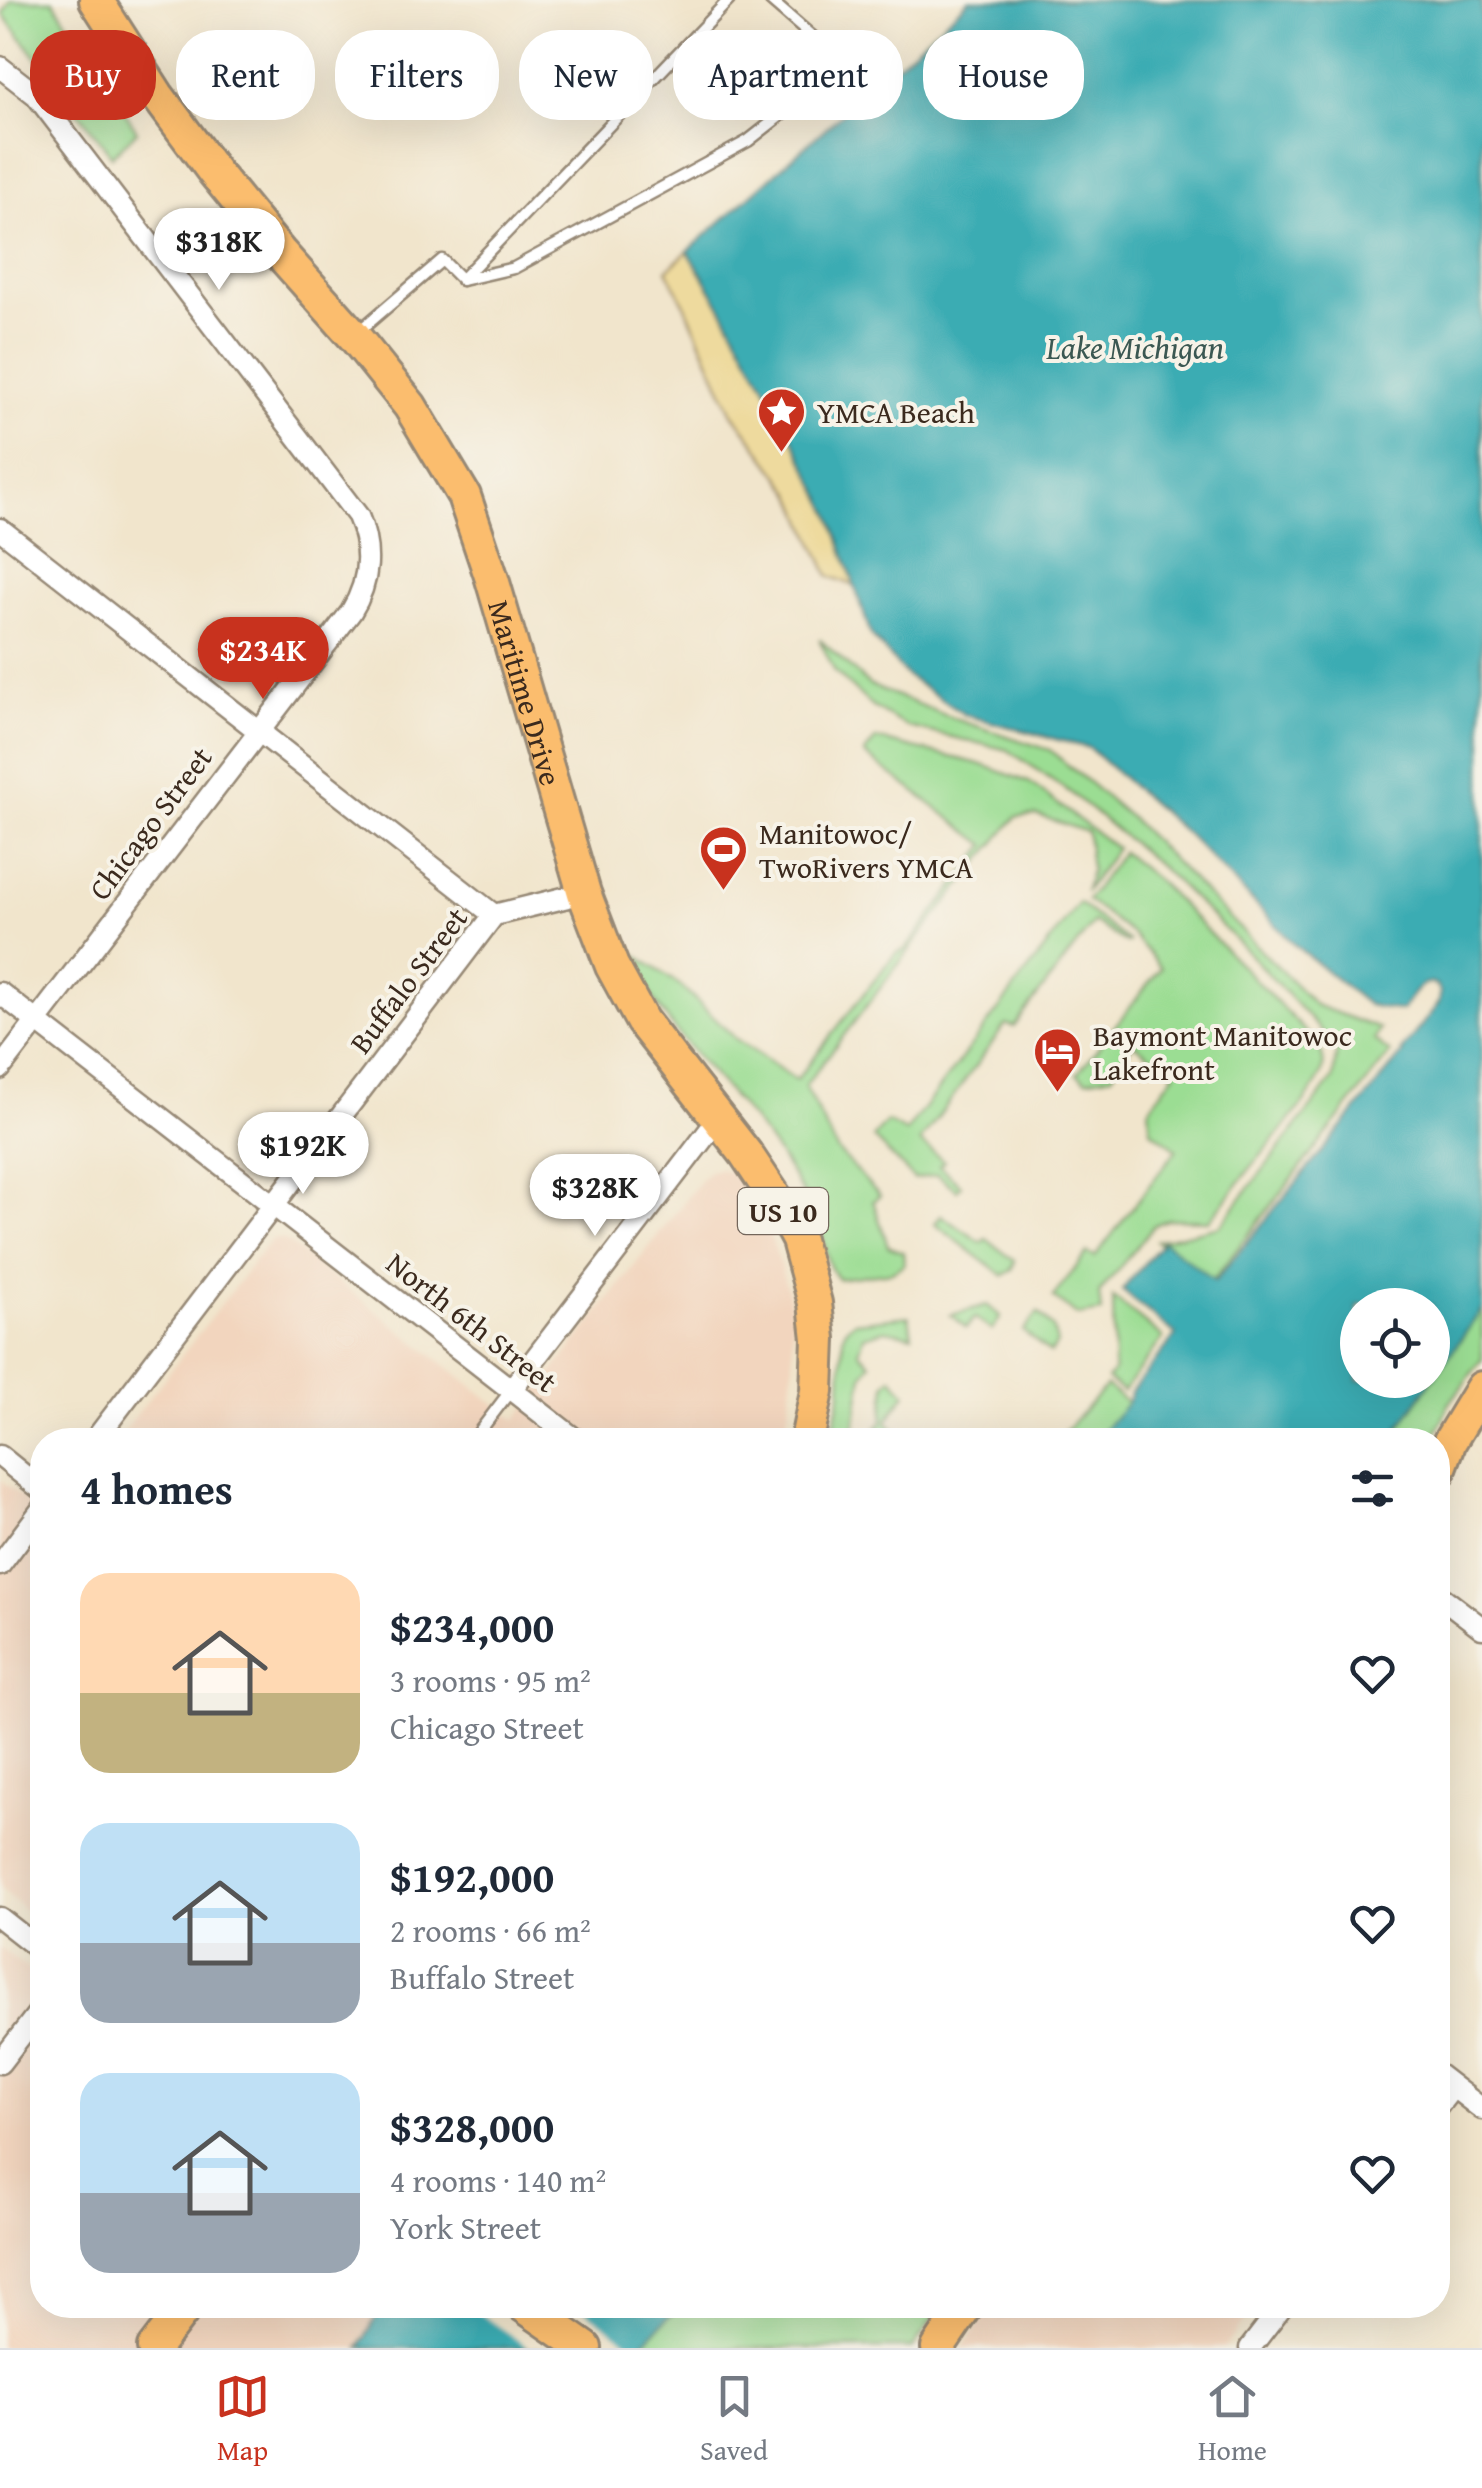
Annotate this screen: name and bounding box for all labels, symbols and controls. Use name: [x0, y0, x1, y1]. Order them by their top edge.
chip: Buy: [30, 30, 156, 120]
chip: Rent: [176, 30, 315, 120]
chip: Filters: [335, 30, 499, 120]
chip: New: [519, 30, 653, 120]
chip: Apartment: [673, 30, 903, 120]
chip: House: [923, 30, 1084, 120]
pin: $318K: [149, 208, 289, 293]
text: $318K: [176, 217, 262, 264]
water label: Lake Michigan: [1045, 324, 1224, 371]
place icon: YMCA Beach: [756, 386, 808, 454]
place label: YMCA Beach: [817, 390, 975, 434]
street label: Maritime Drive: [477, 595, 573, 791]
pin: $234K: [193, 617, 333, 702]
text: $234K: [220, 626, 306, 673]
street label: Chicago Street: [78, 737, 223, 909]
place label: Manitowoc/ TwoRivers YMCA: [759, 811, 973, 889]
sports icon: Manitowoc/ TwoRivers YMCA: [698, 824, 750, 892]
street label: Buffalo Street: [338, 897, 478, 1062]
place label: Baymont Manitowoc Lakefront: [1093, 1013, 1352, 1091]
hotel icon: Baymont Manitowoc Lakefront: [1032, 1026, 1084, 1094]
pin: $192K: [233, 1112, 373, 1197]
text: $192K: [260, 1121, 346, 1168]
pin: $328K: [525, 1154, 665, 1239]
text: $328K: [552, 1163, 638, 1210]
road number: US 10: [738, 1188, 828, 1234]
street label: North 6th Street: [377, 1241, 567, 1403]
map controls: [1340, 1288, 1450, 1398]
button: locate: [1340, 1288, 1450, 1398]
text: 4 homes: [80, 1458, 233, 1519]
icon: filters: [1345, 1461, 1400, 1516]
text: $234,000: [390, 1596, 554, 1657]
icon: home: [160, 1613, 280, 1733]
icon: heart: [1345, 1646, 1400, 1701]
text: 3 rooms · 95 m²: [390, 1657, 591, 1704]
text: Chicago Street: [390, 1704, 584, 1751]
text: $192,000: [390, 1846, 554, 1907]
icon: home: [160, 1863, 280, 1983]
icon: heart: [1345, 1896, 1400, 1951]
text: 2 rooms · 66 m²: [390, 1907, 591, 1954]
text: Buffalo Street: [390, 1954, 574, 2001]
text: $328,000: [390, 2096, 554, 2157]
icon: home: [160, 2113, 280, 2233]
icon: heart: [1345, 2146, 1400, 2201]
text: 4 rooms · 140 m²: [390, 2157, 606, 2204]
text: York Street: [390, 2204, 541, 2251]
tab: Map: [215, 2369, 270, 2470]
tab: Saved: [700, 2369, 768, 2470]
tab: Home: [1198, 2369, 1267, 2470]

